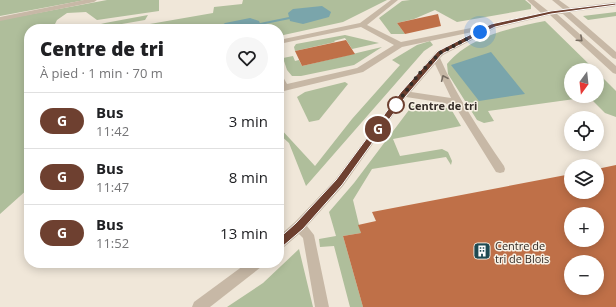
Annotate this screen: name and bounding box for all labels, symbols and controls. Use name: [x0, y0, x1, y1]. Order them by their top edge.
your location: [470, 22, 490, 42]
one-way arrow: [575, 34, 583, 41]
text: Centre de tri: [40, 36, 164, 62]
button: heart: [226, 37, 268, 79]
north arrow: [564, 63, 604, 103]
map controls: [564, 63, 604, 295]
text: À pied · 1 min · 70 m: [40, 64, 163, 82]
one-way arrow: [441, 75, 449, 82]
marker: Centre de tri: [387, 96, 405, 114]
place label: Centre de tri: [408, 98, 477, 113]
text: Bus: [96, 102, 123, 122]
text: G: [57, 111, 67, 130]
text: 3 min: [229, 111, 268, 131]
button: locate: [564, 111, 604, 151]
line badge: G: [365, 116, 391, 142]
text: G: [373, 119, 383, 138]
text: 11:42: [96, 122, 129, 140]
text: Bus: [96, 158, 123, 178]
button: layers: [564, 159, 604, 199]
text: G: [57, 167, 67, 186]
text: 8 min: [229, 167, 268, 187]
text: 11:47: [96, 178, 129, 196]
button: +: [564, 207, 604, 247]
text: Bus: [96, 214, 123, 234]
text: G: [57, 223, 67, 242]
text: 13 min: [220, 223, 268, 243]
text: 11:52: [96, 234, 129, 252]
place label: Centre de tri de Blois: [495, 238, 549, 266]
building icon: Centre de tri de Blois: [472, 241, 492, 261]
button: −: [564, 255, 604, 295]

